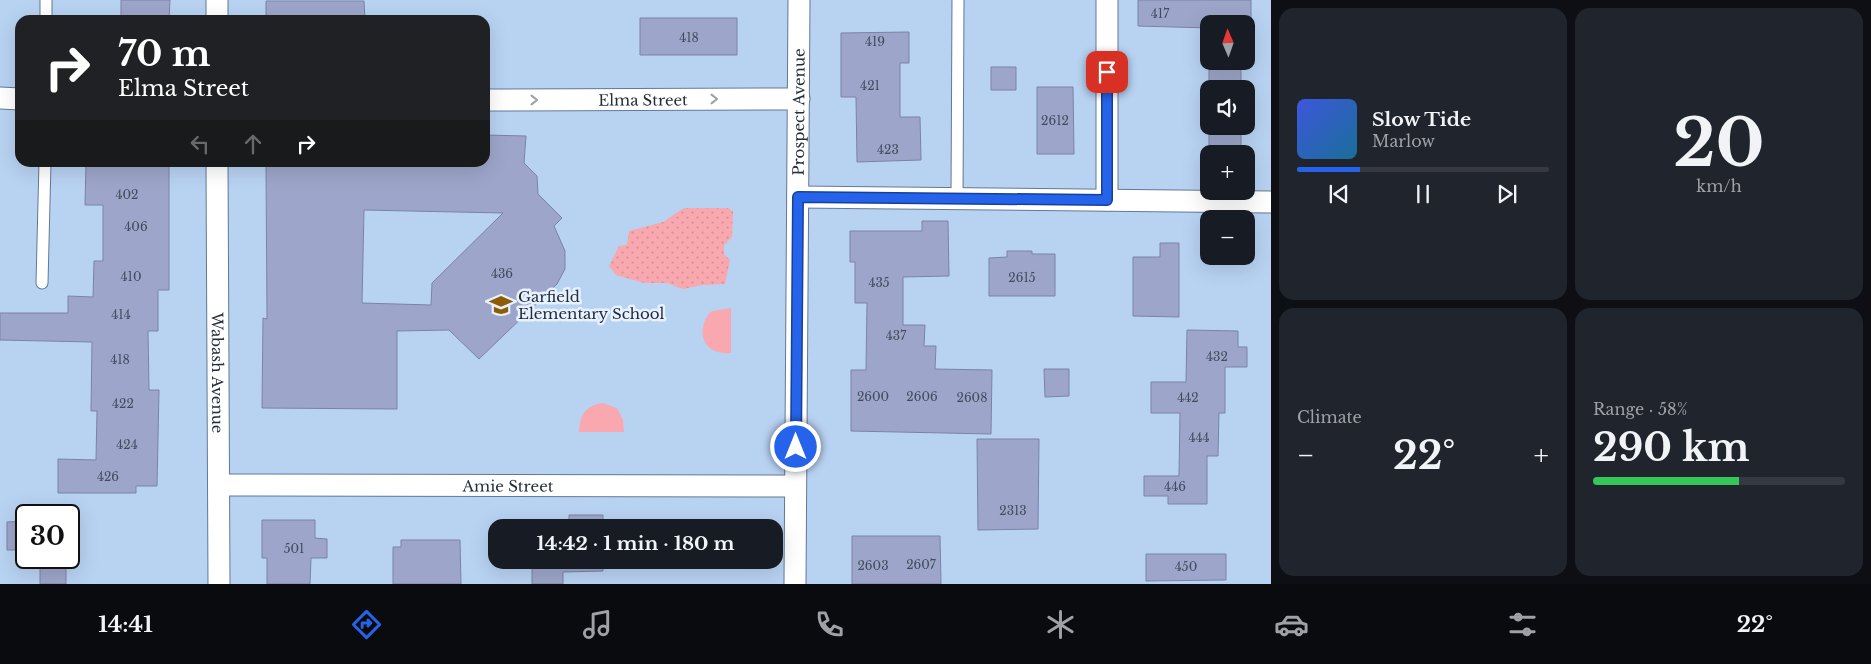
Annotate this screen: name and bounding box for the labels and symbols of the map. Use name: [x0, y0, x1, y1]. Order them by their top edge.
house number: 417: [1151, 6, 1170, 21]
north arrow: [1200, 15, 1255, 70]
house number: 418: [679, 30, 699, 45]
house number: 419: [865, 34, 885, 49]
street label: Prospect Avenue: [788, 48, 808, 176]
pin: [1086, 51, 1128, 93]
house number: 421: [860, 78, 880, 93]
street label: Elma Street: [598, 90, 688, 109]
one-way arrow: [710, 94, 718, 104]
one-way arrow: [530, 95, 538, 105]
house number: 2612: [1041, 113, 1069, 128]
house number: 423: [877, 142, 899, 157]
house number: 402: [116, 187, 138, 202]
house number: 406: [124, 219, 148, 234]
house number: 436: [491, 266, 513, 281]
house number: 410: [121, 269, 141, 284]
house number: 2615: [1008, 270, 1036, 285]
house number: 435: [868, 275, 890, 290]
place label: Garfield Elementary School: [518, 287, 665, 323]
school or university icon: Garfield Elementary School: [488, 292, 514, 318]
house number: 414: [111, 307, 131, 322]
street label: Wabash Avenue: [208, 312, 228, 433]
house number: 437: [886, 328, 907, 343]
house number: 432: [1206, 349, 1228, 364]
house number: 418: [110, 352, 130, 367]
house number: 2600: [857, 389, 889, 404]
house number: 2606: [906, 389, 938, 404]
house number: 2608: [957, 390, 987, 405]
house number: 442: [1177, 390, 1199, 405]
house number: 422: [112, 396, 134, 411]
position arrow: [769, 420, 821, 472]
house number: 444: [1188, 430, 1210, 445]
house number: 424: [116, 437, 138, 452]
house number: 426: [97, 469, 119, 484]
street label: Amie Street: [462, 476, 554, 495]
house number: 446: [1164, 479, 1186, 494]
house number: 2313: [999, 503, 1027, 518]
speed limit sign: 30: [15, 504, 80, 569]
house number: 501: [284, 541, 304, 556]
house number: 2607: [906, 557, 937, 572]
house number: 2603: [857, 558, 889, 573]
house number: 450: [1175, 559, 1197, 574]

